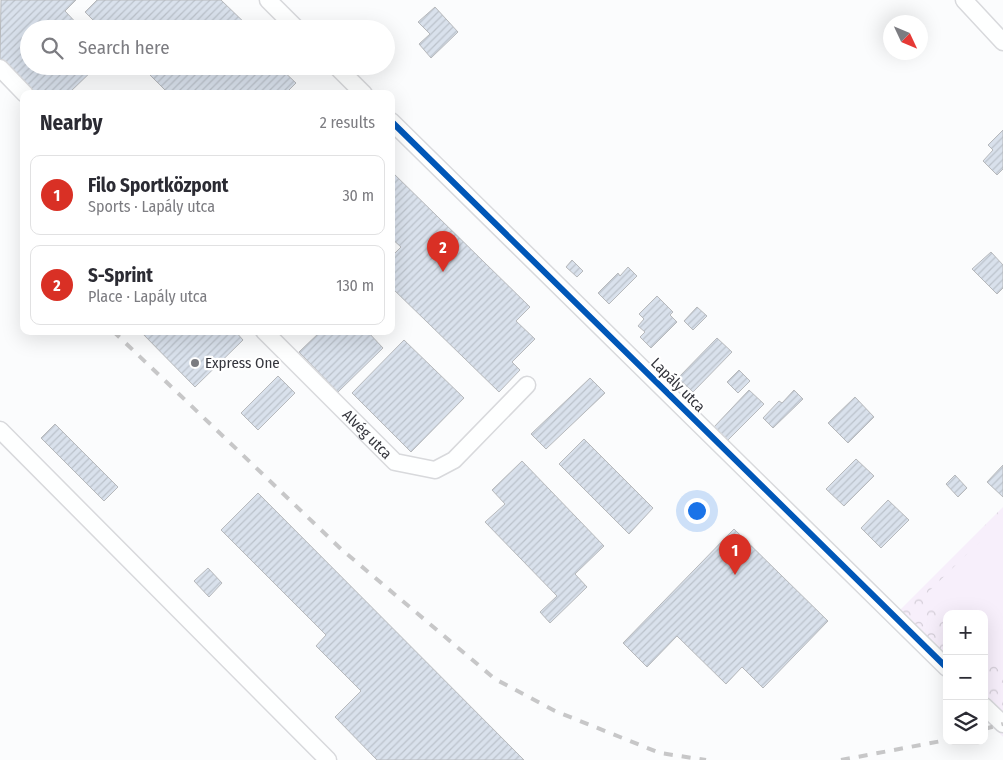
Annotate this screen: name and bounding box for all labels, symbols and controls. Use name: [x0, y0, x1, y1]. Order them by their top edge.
north arrow: [883, 15, 928, 60]
search box: [20, 20, 395, 75]
icon: search: [38, 34, 66, 62]
text: Search here: [78, 36, 170, 59]
text: Nearby: [40, 110, 102, 136]
text: 2 results: [320, 113, 375, 132]
text: Filo Sportközpont: [88, 174, 228, 197]
text: 1: [54, 186, 60, 205]
text: 30 m: [342, 186, 374, 205]
text: Sports · Lapály utca: [88, 197, 215, 216]
pin: 2: [427, 231, 459, 272]
text: S-Sprint: [88, 264, 153, 287]
text: 2: [53, 276, 61, 295]
text: 130 m: [336, 276, 374, 295]
text: Place · Lapály utca: [88, 287, 207, 306]
place label: Express One: [205, 354, 280, 372]
street label: Lapály utca: [647, 354, 709, 416]
marker: Express One: [189, 357, 201, 369]
street label: Alvég utca: [339, 406, 396, 463]
your location: [684, 498, 710, 524]
pin: 1: [719, 534, 751, 575]
map controls: [943, 610, 988, 745]
button: +: [943, 610, 988, 655]
button: −: [943, 655, 988, 700]
button: layers: [943, 700, 988, 745]

